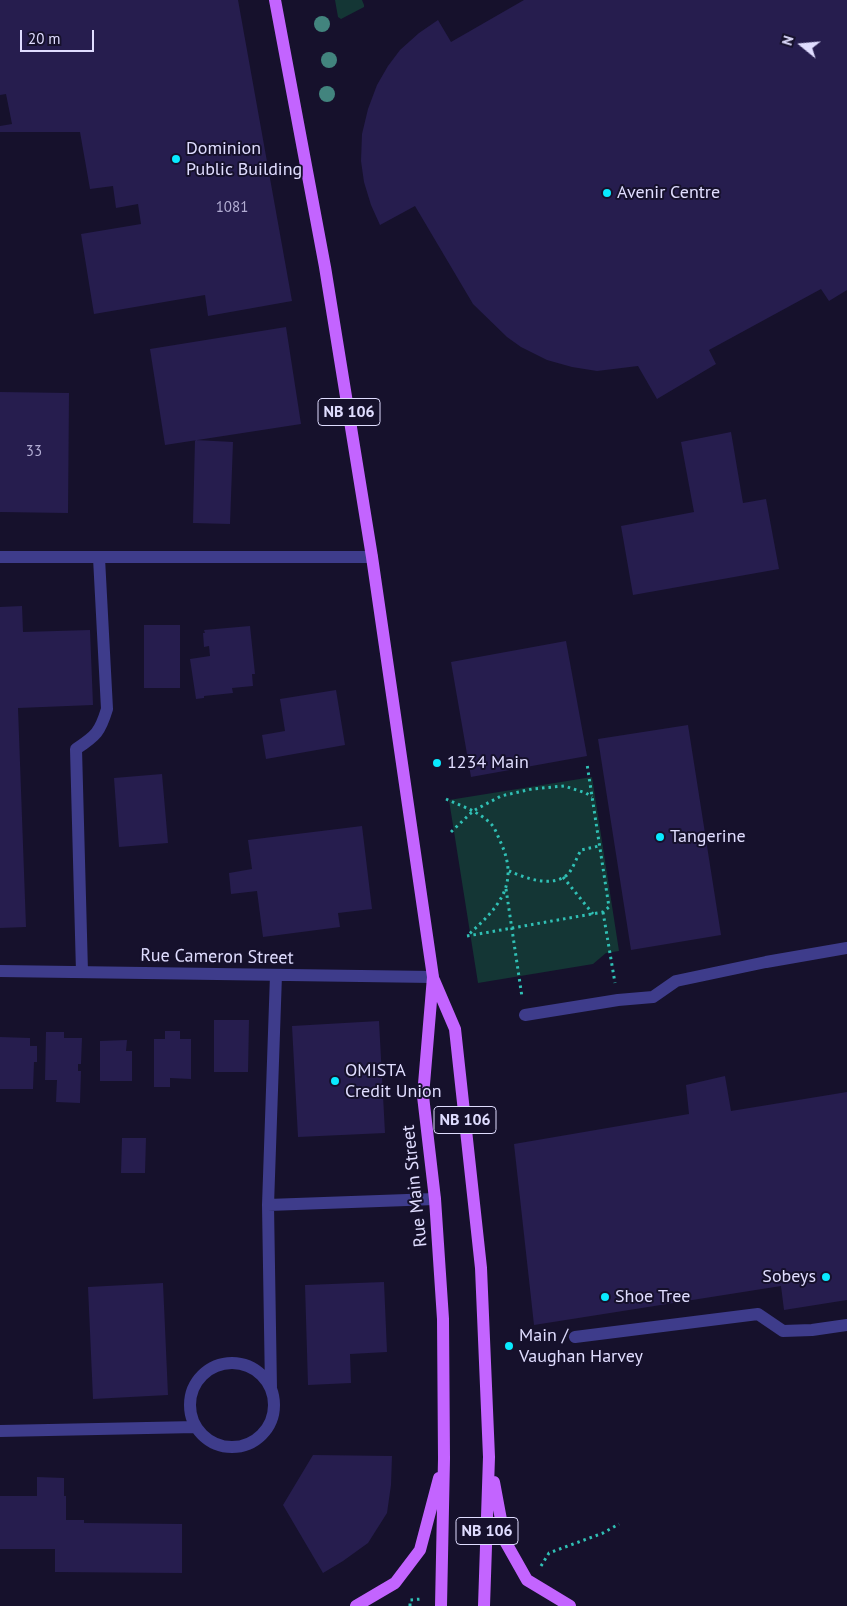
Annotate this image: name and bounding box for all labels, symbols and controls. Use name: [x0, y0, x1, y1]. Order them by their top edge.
scale bar: [22, 20, 96, 52]
north arrow: [777, 20, 827, 70]
text: 20 m: [28, 29, 61, 48]
text: N: [778, 34, 798, 48]
place label: Dominion Public Building: [186, 138, 302, 180]
marker: Dominion Public Building: [170, 153, 182, 165]
place label: Avenir Centre: [617, 182, 720, 204]
marker: Avenir Centre: [601, 187, 613, 199]
house number: 1081: [216, 199, 248, 217]
road number: NB 106: [318, 398, 380, 426]
house number: 33: [26, 443, 42, 461]
place label: 1234 Main: [447, 752, 529, 774]
marker: 1234 Main: [431, 757, 443, 769]
place label: Tangerine: [670, 826, 746, 848]
marker: Tangerine: [654, 831, 666, 843]
street label: Rue Cameron Street: [140, 945, 294, 969]
place label: OMISTA Credit Union: [345, 1060, 442, 1102]
marker: OMISTA Credit Union: [329, 1075, 341, 1087]
road number: NB 106: [434, 1106, 496, 1134]
street label: Rue Main Street: [398, 1124, 432, 1248]
place label: Sobeys: [762, 1266, 816, 1288]
marker: Sobeys: [820, 1271, 832, 1283]
place label: Shoe Tree: [615, 1286, 690, 1308]
marker: Shoe Tree: [599, 1291, 611, 1303]
place label: Main / Vaughan Harvey: [519, 1325, 643, 1368]
marker: Main / Vaughan Harvey: [503, 1340, 515, 1352]
road number: NB 106: [456, 1518, 518, 1544]

